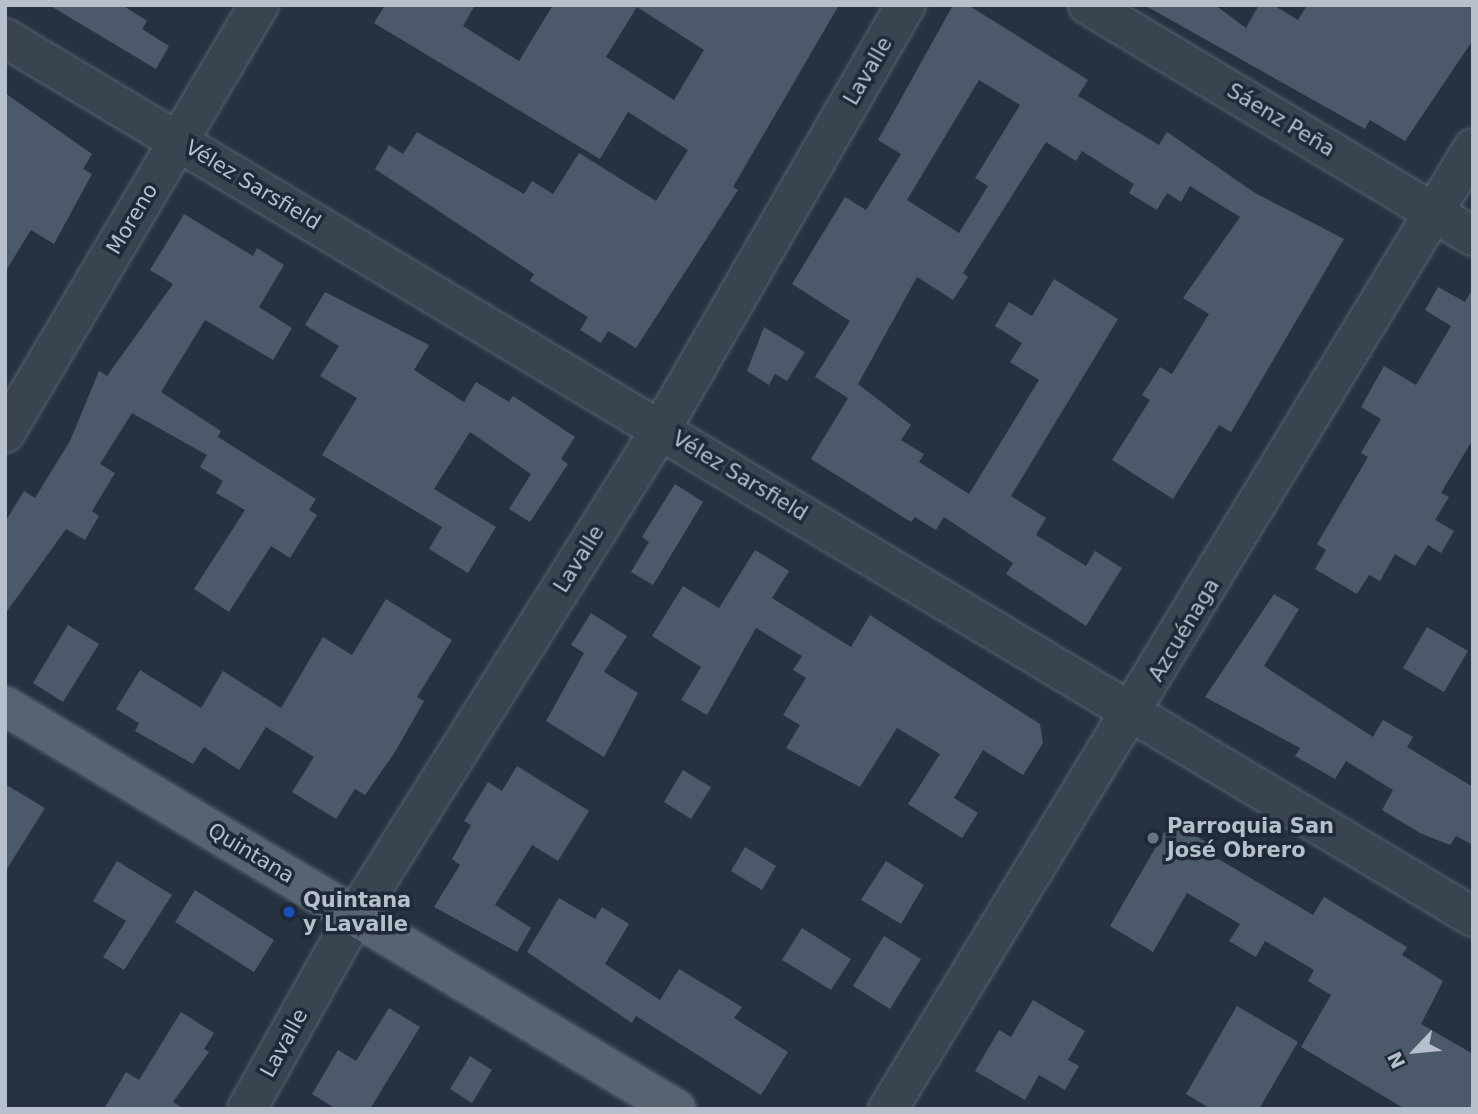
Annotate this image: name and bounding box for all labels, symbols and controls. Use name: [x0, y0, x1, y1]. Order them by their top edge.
street label: Lavalle: [838, 32, 898, 110]
street label: Sáenz Peña: [1223, 78, 1339, 162]
street label: Vélez Sarsfield: [181, 135, 325, 235]
street label: Moreno: [101, 179, 163, 259]
street label: Vélez Sarsfield: [668, 426, 812, 526]
street label: Lavalle: [549, 521, 609, 597]
street label: Azcuénaga: [1143, 574, 1225, 686]
place label: Parroquia San José Obrero: [1167, 813, 1334, 863]
street label: Quintana: [203, 817, 299, 889]
marker: Parroquia San José Obrero: [1145, 830, 1161, 846]
place label: Quintana y Lavalle: [303, 887, 411, 937]
marker: Quintana y Lavalle: [281, 904, 297, 920]
street label: Lavalle: [255, 1004, 313, 1082]
north arrow: [1380, 1016, 1450, 1086]
text: N: [1383, 1048, 1409, 1072]

